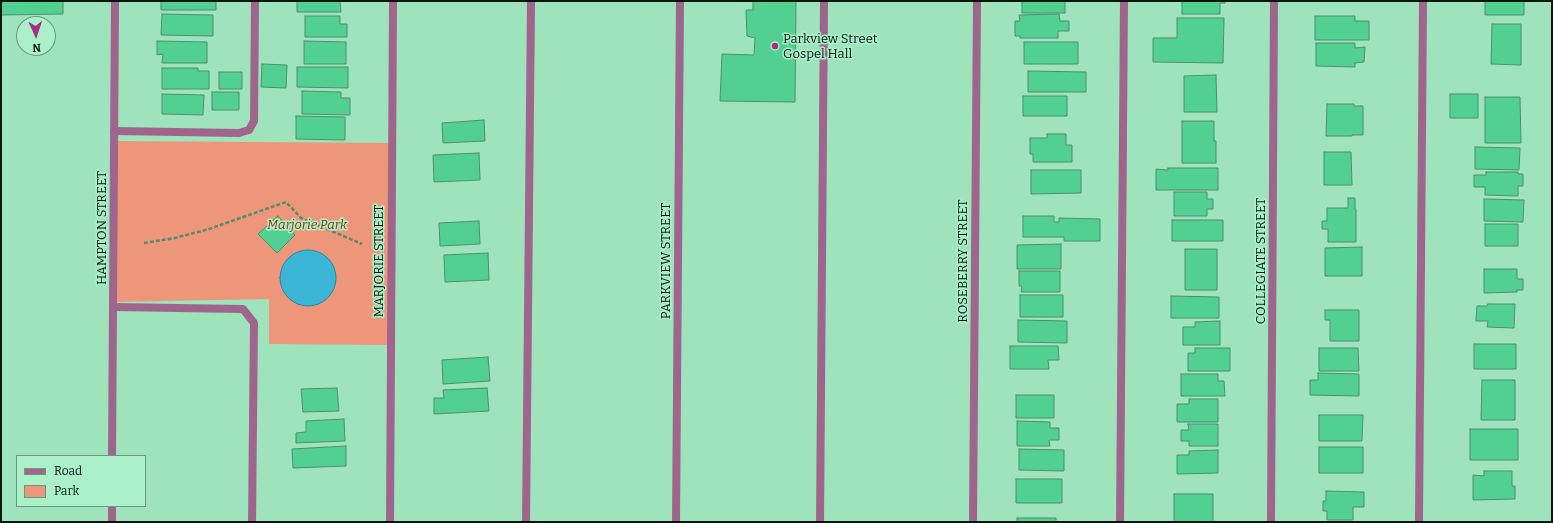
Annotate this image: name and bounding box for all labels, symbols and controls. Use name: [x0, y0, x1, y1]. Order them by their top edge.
north arrow: [16, 16, 56, 56]
place label: Parkview Street Gospel Hall: [783, 31, 877, 62]
text: N: [32, 41, 41, 54]
marker: Parkview Street Gospel Hall: [770, 41, 780, 51]
street label: HAMPTON STREET: [94, 171, 110, 285]
street label: COLLEGIATE STREET: [1253, 198, 1269, 324]
street label: ROSEBERRY STREET: [955, 199, 971, 323]
street label: PARKVIEW STREET: [658, 203, 674, 319]
street label: MARJORIE STREET: [371, 205, 387, 317]
park label: Marjorie Park: [267, 217, 347, 233]
legend: [16, 455, 146, 507]
text: Road: [54, 464, 82, 478]
text: Park: [54, 484, 79, 498]

